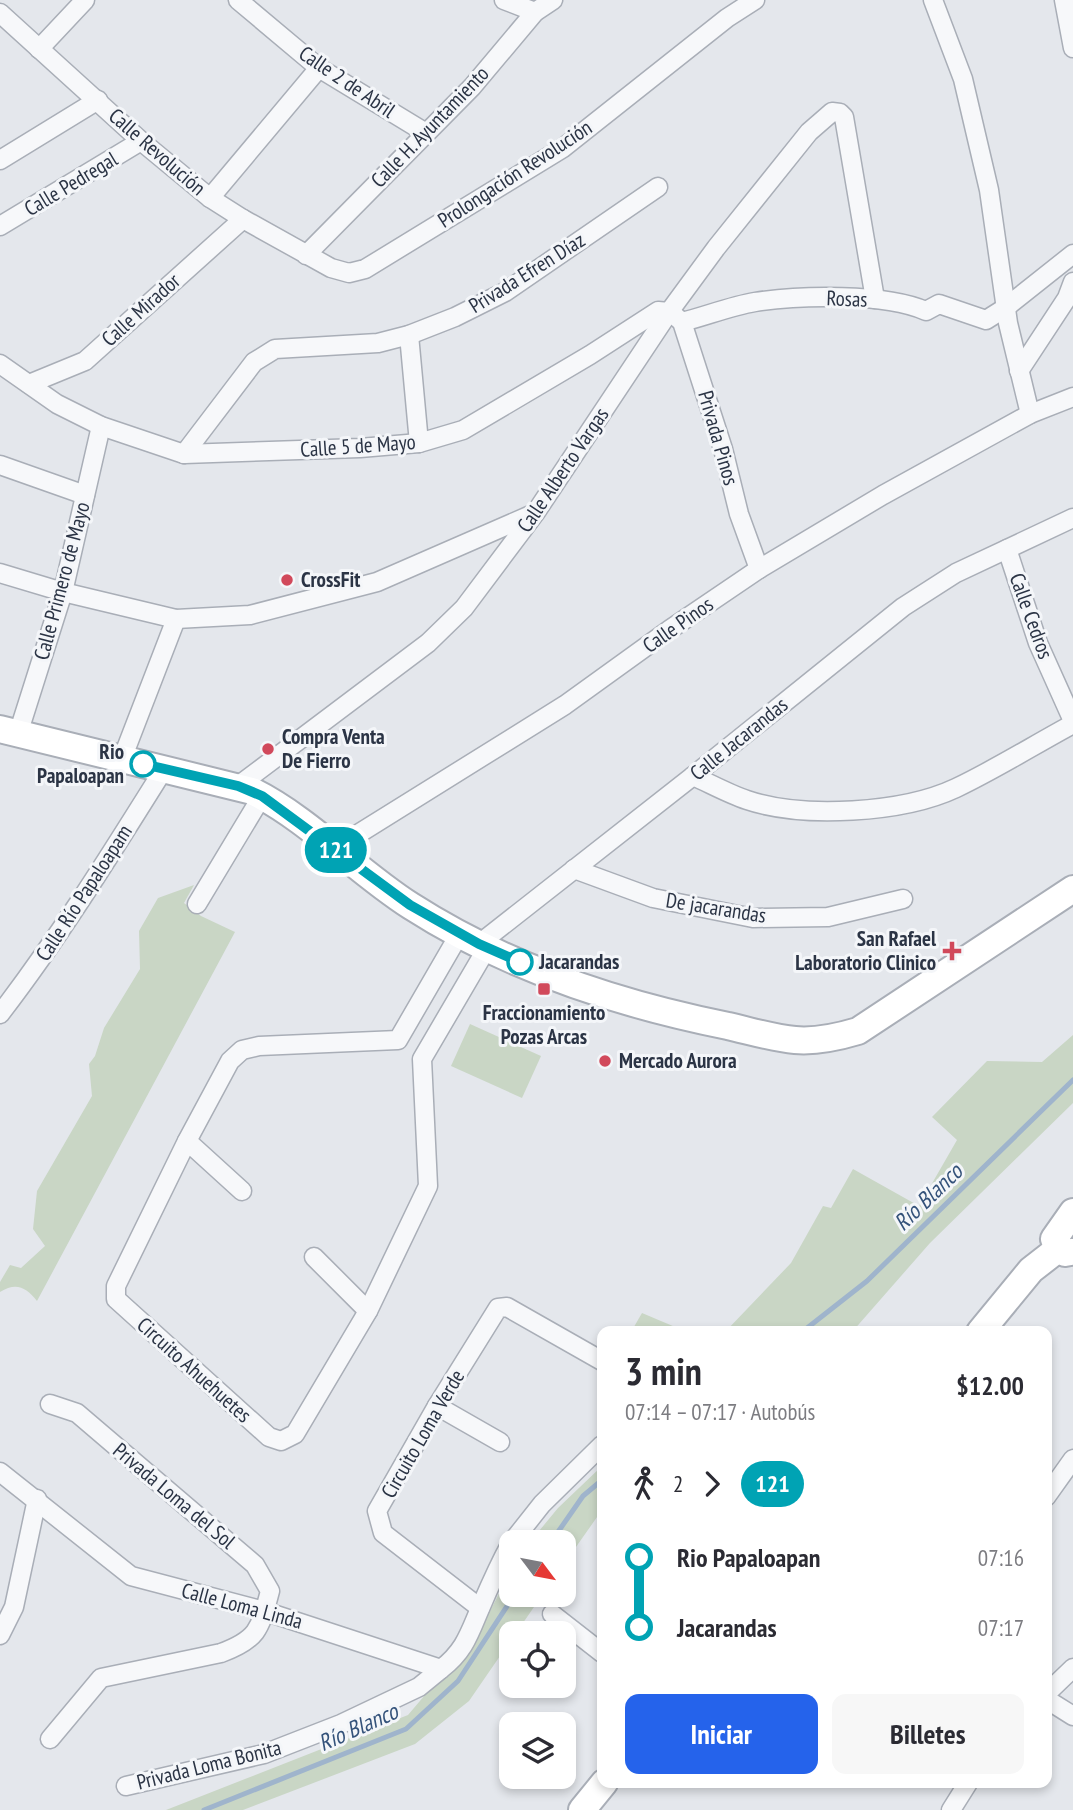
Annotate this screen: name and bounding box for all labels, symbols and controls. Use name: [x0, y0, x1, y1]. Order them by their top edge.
street label: Calle 2 de Abril: [294, 40, 401, 124]
street label: Calle H. Ayuntamiento: [365, 60, 494, 193]
street label: Calle Revolución: [103, 102, 211, 201]
street label: Prolongación Revolución: [433, 114, 597, 233]
street label: Calle Pedregal: [19, 145, 122, 222]
street label: Privada Efren Díaz: [464, 226, 590, 319]
street label: Calle Mirador: [96, 267, 186, 352]
street label: Rosas: [826, 284, 868, 313]
street label: Privada Pinos: [692, 387, 745, 488]
street label: Calle Alberto Vargas: [511, 402, 614, 537]
street label: Calle 5 de Mayo: [299, 428, 417, 463]
street label: Calle Primero de Mayo: [27, 499, 96, 663]
place label: CrossFit: [301, 566, 360, 593]
street label: Calle Cedros: [1003, 569, 1059, 662]
marker: CrossFit: [279, 572, 295, 588]
street label: Calle Pinos: [637, 591, 718, 659]
street label: Calle Jacarandas: [684, 691, 793, 786]
place label: Compra Venta De Fierro: [282, 723, 385, 774]
place label: Rio Papaloapan: [37, 738, 124, 789]
marker: Compra Venta De Fierro: [260, 741, 276, 757]
marker: Rio Papaloapan: [130, 751, 156, 777]
street label: Calle Río Papaloapam: [29, 819, 138, 966]
line badge: 121: [296, 827, 376, 873]
text: 121: [319, 834, 353, 865]
street label: De jacarandas: [664, 886, 768, 929]
place label: San Rafael Laboratorio Clinico: [795, 925, 937, 976]
marker: San Rafael Laboratorio Clinico: [942, 941, 962, 961]
place label: Jacarandas: [538, 948, 619, 975]
marker: Jacarandas: [507, 949, 533, 975]
marker: Fraccionamiento Pozas Arcas: [536, 981, 552, 997]
place label: Fraccionamiento Pozas Arcas: [483, 999, 605, 1050]
place label: Mercado Aurora: [619, 1047, 737, 1074]
marker: Mercado Aurora: [597, 1053, 613, 1069]
water label: Río Blanco: [887, 1156, 969, 1236]
street label: Circuito Ahuehuetes: [131, 1311, 257, 1428]
text: 3 min: [625, 1346, 702, 1395]
street label: Circuito Loma Verde: [375, 1365, 470, 1503]
text: $12.00: [956, 1369, 1024, 1402]
text: 07:14 – 07:17 · Autobús: [625, 1397, 815, 1426]
street label: Privada Loma del Sol: [108, 1437, 241, 1555]
icon: walk: [625, 1465, 663, 1503]
icon: forward: [693, 1465, 731, 1503]
text: 121: [755, 1468, 790, 1499]
text: 2: [673, 1469, 683, 1498]
north arrow: [499, 1530, 576, 1606]
map controls: [499, 1530, 576, 1789]
text: Rio Papaloapan: [677, 1541, 820, 1574]
text: 07:16: [978, 1543, 1024, 1572]
street label: Calle Loma Linda: [179, 1576, 306, 1635]
text: Jacarandas: [677, 1611, 777, 1644]
text: 07:17: [978, 1613, 1024, 1642]
button: locate: [499, 1621, 576, 1698]
button: Iniciar: [625, 1694, 818, 1774]
button: Billetes: [832, 1694, 1024, 1774]
water label: Río Blanco: [313, 1695, 404, 1757]
button: layers: [499, 1712, 576, 1789]
street label: Privada Loma Bonita: [134, 1734, 284, 1796]

